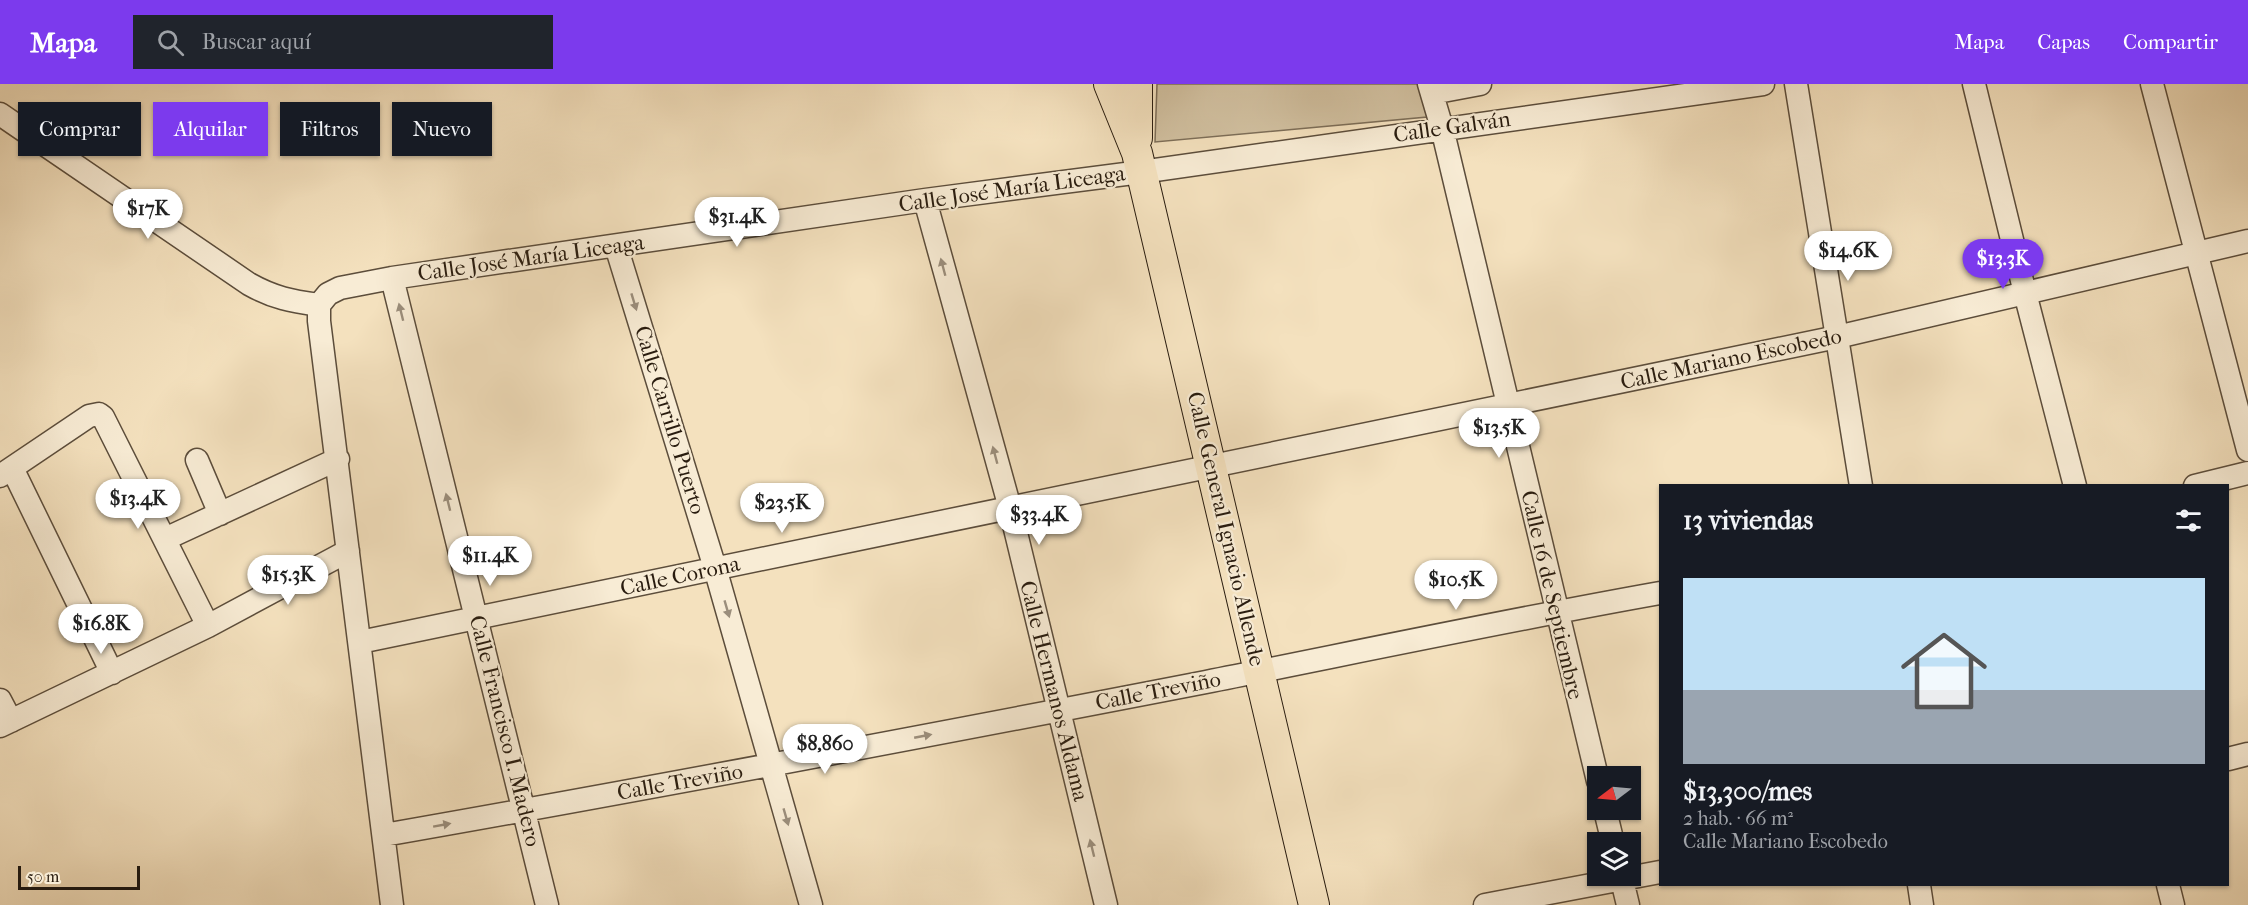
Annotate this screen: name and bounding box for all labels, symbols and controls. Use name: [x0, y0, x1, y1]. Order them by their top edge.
search box: [133, 15, 553, 69]
text: Mapa: [30, 26, 97, 59]
icon: search: [154, 26, 187, 59]
text: Buscar aquí: [202, 29, 311, 55]
text: Mapa: [1954, 30, 2004, 54]
text: Capas: [2037, 30, 2090, 54]
text: Compartir: [2123, 30, 2218, 54]
chip: Comprar: [18, 102, 141, 156]
chip: Alquilar: [153, 102, 268, 156]
chip: Filtros: [280, 102, 380, 156]
chip: Nuevo: [392, 102, 492, 156]
street label: Calle Galván: [1392, 106, 1512, 148]
street label: Calle José María Liceaga: [897, 160, 1128, 218]
pin: $17K: [112, 189, 184, 240]
text: $17K: [127, 197, 169, 220]
pin: $31.4K: [688, 197, 786, 248]
text: $31.4K: [708, 205, 766, 228]
street label: Calle José María Liceaga: [416, 229, 647, 287]
pin: $14.6K: [1799, 231, 1897, 282]
text: $14.6K: [1818, 239, 1878, 262]
pin: $13.3K: [1954, 239, 2052, 290]
text: $13.3K: [1977, 247, 2029, 270]
one-way arrow: [938, 258, 947, 276]
one-way arrow: [630, 293, 639, 311]
one-way arrow: [395, 303, 405, 322]
street label: Calle Carrillo Puerto: [629, 323, 711, 517]
street label: Calle Mariano Escobedo: [1618, 323, 1844, 395]
street label: Calle General Ignacio Allende: [1182, 389, 1270, 669]
pin: $13.5K: [1450, 408, 1548, 459]
text: $13.5K: [1473, 416, 1525, 439]
one-way arrow: [990, 446, 999, 464]
pin: $13.4K: [89, 479, 187, 530]
pin: $23.5K: [733, 483, 831, 534]
text: $13.4K: [109, 487, 167, 510]
street label: Calle 16 de Septiembre: [1515, 488, 1589, 702]
text: $23.5K: [754, 491, 810, 514]
one-way arrow: [442, 492, 452, 511]
pin: $33.4K: [990, 495, 1088, 546]
text: $33.4K: [1010, 503, 1068, 526]
icon: filters: [2172, 504, 2205, 537]
text: 13 viviendas: [1683, 505, 1813, 536]
pin: $11.4K: [441, 536, 539, 587]
text: $11.4K: [462, 544, 518, 567]
street label: Calle Corona: [618, 550, 743, 601]
pin: $15.3K: [239, 555, 337, 606]
pin: $10.5K: [1407, 560, 1505, 611]
text: $15.3K: [261, 563, 315, 586]
text: $10.5K: [1428, 568, 1484, 591]
street label: Calle Hermanos Aldama: [1014, 578, 1094, 805]
one-way arrow: [723, 600, 732, 618]
pin: $16.8K: [52, 604, 150, 655]
text: $16.8K: [72, 612, 130, 635]
street label: Calle Francisco I. Madero: [464, 613, 546, 849]
icon: home: [1890, 617, 1998, 725]
street label: Calle Treviño: [1093, 666, 1223, 716]
pin: $8,860: [776, 724, 874, 775]
one-way arrow: [913, 731, 932, 740]
text: $8,860: [796, 732, 854, 755]
street label: Calle Treviño: [615, 758, 745, 806]
north arrow: [1587, 766, 1641, 820]
map controls: [1587, 766, 1641, 886]
text: $13,300/mes: [1683, 776, 1812, 807]
one-way arrow: [782, 807, 792, 826]
text: 2 hab. · 66 m²: [1683, 807, 1793, 830]
one-way arrow: [432, 820, 451, 829]
text: Calle Mariano Escobedo: [1683, 830, 1888, 853]
button: layers: [1587, 832, 1641, 886]
one-way arrow: [1086, 839, 1096, 857]
scale bar: [18, 863, 140, 890]
text: 50 m: [27, 867, 59, 886]

